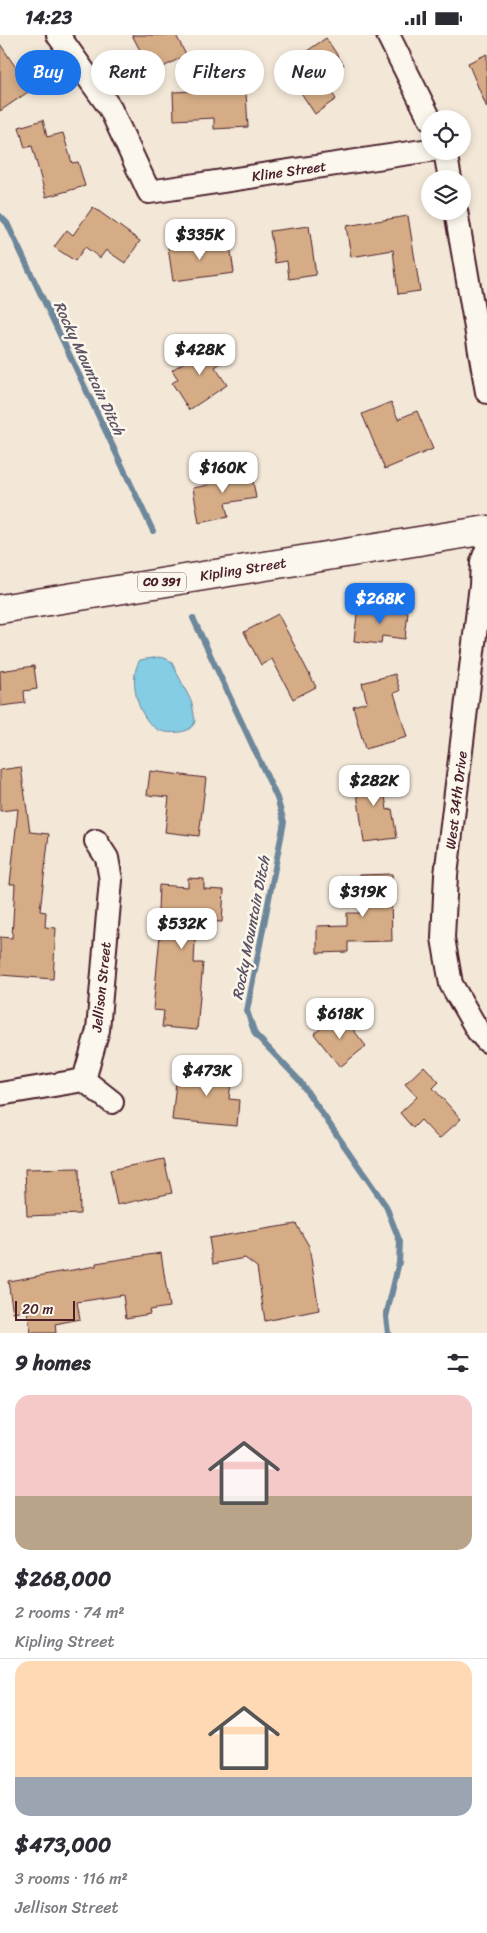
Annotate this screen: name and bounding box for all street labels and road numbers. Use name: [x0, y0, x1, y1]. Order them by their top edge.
street label: Kline Street: [250, 154, 328, 189]
street label: Kipling Street: [198, 550, 288, 589]
road number: CO 391: [138, 573, 186, 591]
street label: West 34th Drive: [438, 749, 475, 851]
street label: Jellison Street: [84, 941, 119, 1034]

